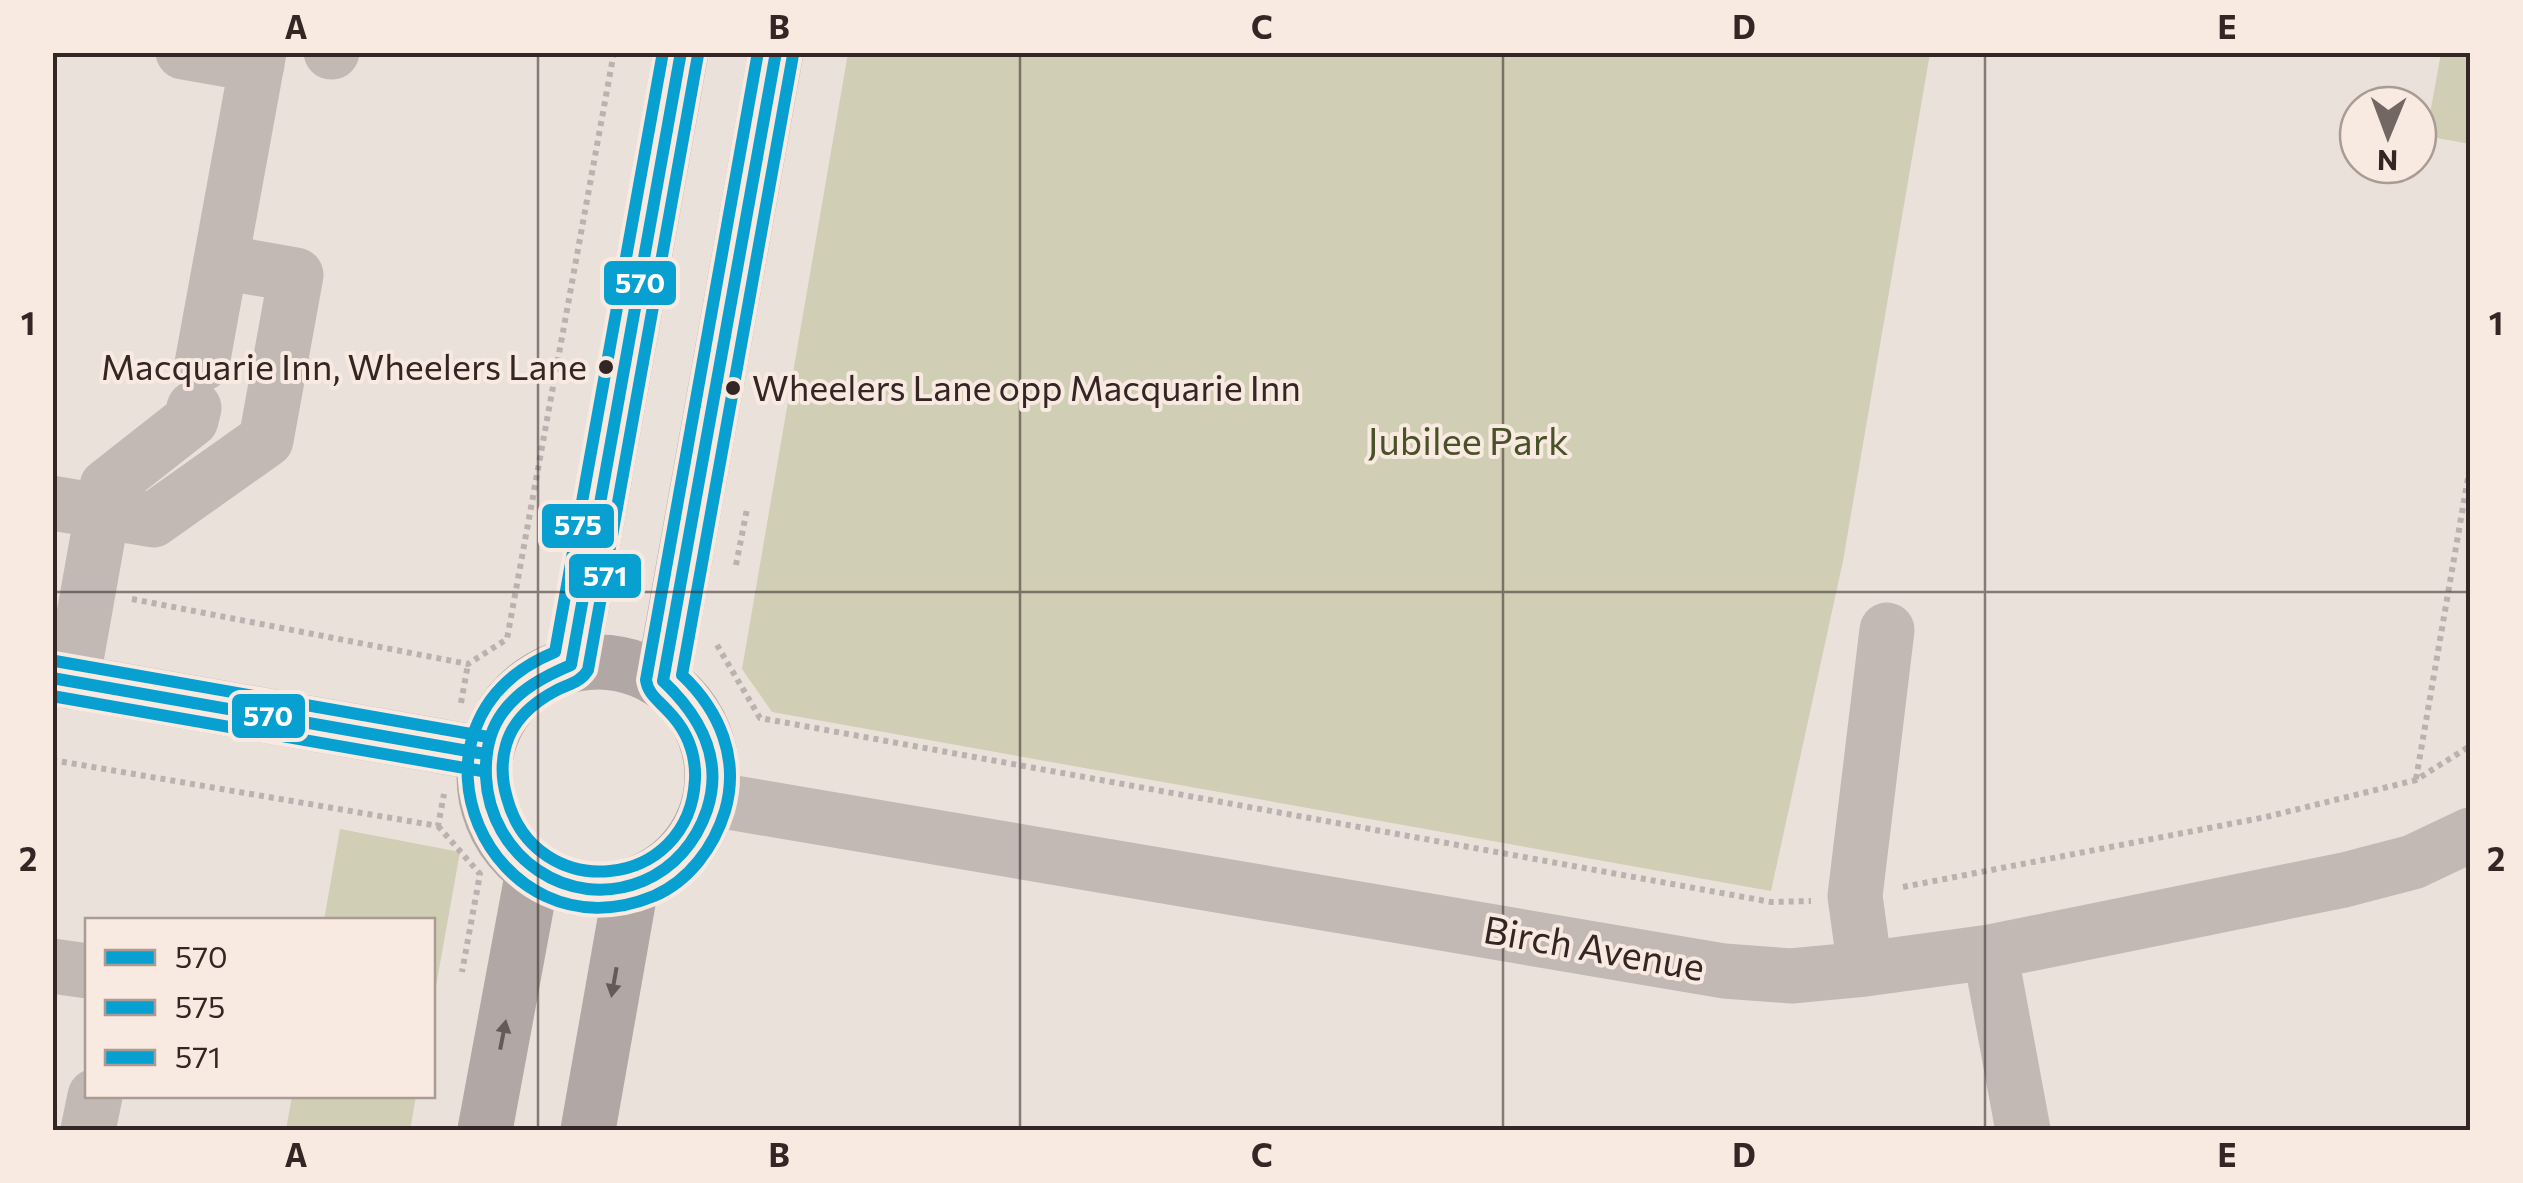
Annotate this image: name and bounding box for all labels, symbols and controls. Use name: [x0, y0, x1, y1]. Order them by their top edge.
text: A: [285, 6, 308, 46]
text: B: [768, 6, 790, 46]
text: C: [1251, 6, 1273, 46]
text: D: [1732, 6, 1756, 46]
text: E: [2217, 6, 2237, 46]
north arrow: [2338, 85, 2438, 185]
text: N: [2377, 144, 2398, 178]
line badge: 570: [602, 259, 678, 307]
text: 570: [615, 265, 665, 299]
text: 1: [21, 302, 35, 342]
text: 1: [2489, 302, 2503, 342]
place label: Macquarie Inn, Wheelers Lane: [101, 343, 587, 387]
marker: Macquarie Inn, Wheelers Lane: [596, 357, 616, 377]
place label: Wheelers Lane opp Macquarie Inn: [752, 364, 1301, 408]
marker: Wheelers Lane opp Macquarie Inn: [723, 378, 743, 398]
park label: Jubilee Park: [1367, 416, 1569, 463]
line badge: 575: [540, 502, 616, 550]
text: 575: [554, 507, 602, 541]
line badge: 571: [567, 552, 643, 600]
text: 571: [583, 558, 627, 592]
line badge: 570: [230, 692, 307, 740]
text: 570: [243, 698, 293, 732]
text: 2: [19, 838, 37, 878]
text: 2: [2487, 838, 2505, 878]
street label: Birch Avenue: [1480, 904, 1708, 989]
legend: [85, 918, 435, 1098]
text: 570: [175, 937, 228, 974]
one-way arrow: [606, 967, 621, 998]
text: 575: [175, 987, 225, 1024]
one-way arrow: [495, 1019, 511, 1050]
text: 571: [175, 1037, 221, 1074]
text: A: [285, 1134, 308, 1174]
text: B: [768, 1134, 790, 1174]
text: C: [1251, 1134, 1273, 1174]
text: D: [1732, 1134, 1756, 1174]
text: E: [2217, 1134, 2237, 1174]

